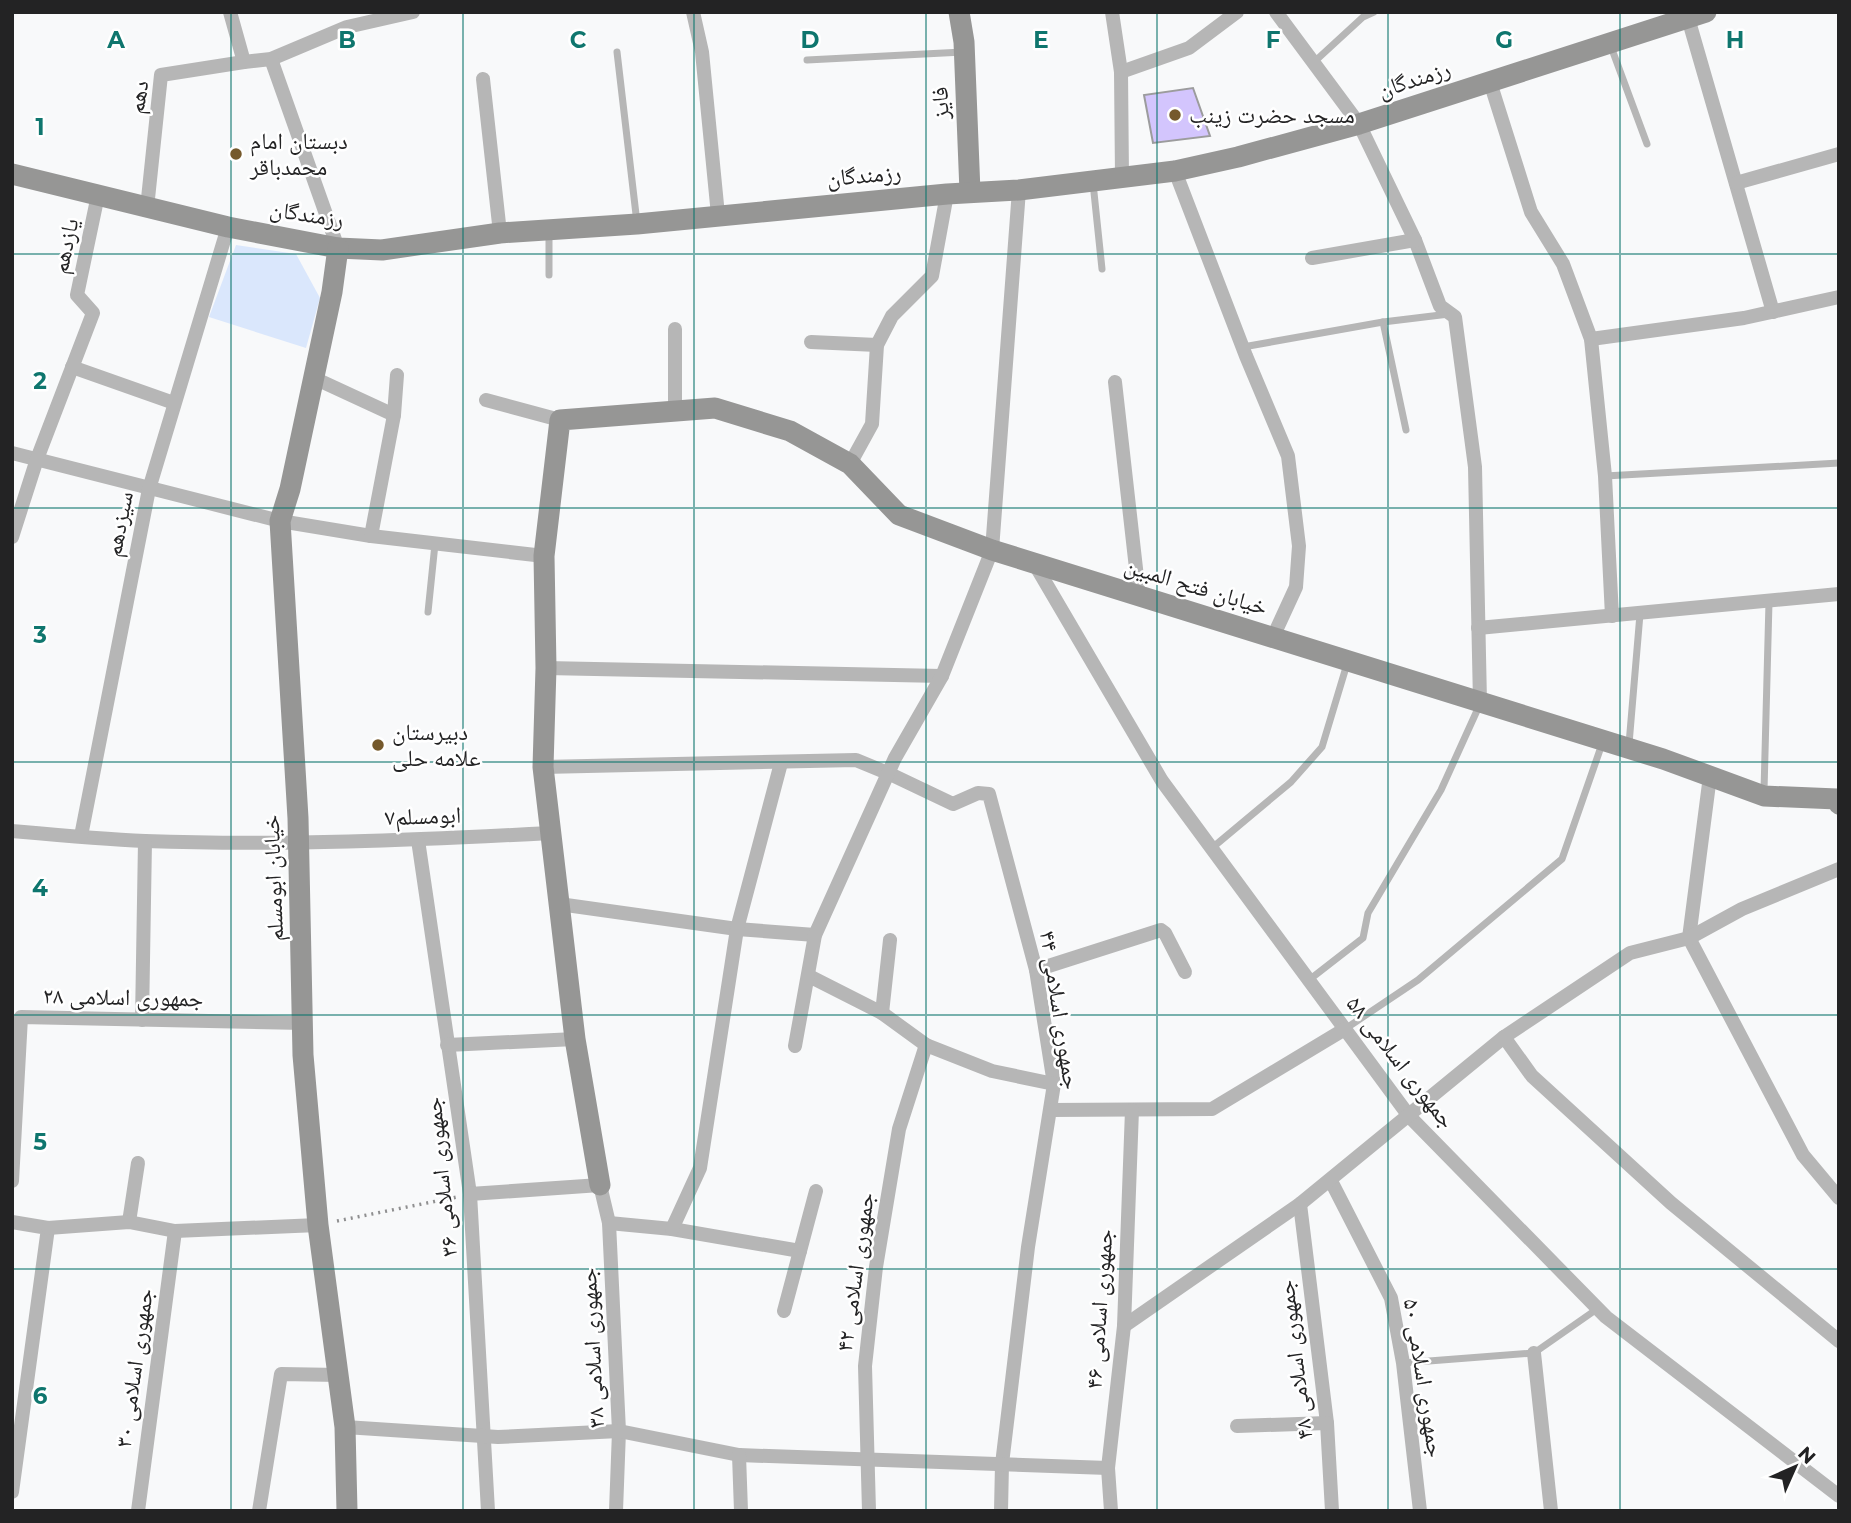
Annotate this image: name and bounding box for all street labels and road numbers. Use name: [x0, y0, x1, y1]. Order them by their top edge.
street label: رزمندگان: [1374, 54, 1454, 104]
street label: دهم: [122, 78, 156, 116]
street label: فایز: [925, 86, 955, 121]
street label: رزمندگان: [826, 158, 902, 192]
street label: رزمندگان: [268, 194, 346, 234]
street label: یازدهم: [45, 216, 86, 277]
street label: سیزدهم: [99, 489, 141, 559]
street label: خیابان فتح المبین: [1121, 551, 1271, 622]
street label: ابومسلم۷: [384, 801, 462, 833]
street label: خیابان ابومسلم: [257, 814, 291, 942]
street label: جمهوری اسلامی ۴۴: [1034, 929, 1086, 1091]
street label: جمهوری اسلامی ۲۸: [43, 982, 203, 1012]
street label: جمهوری اسلامی ۵۸: [1341, 990, 1461, 1134]
street label: جمهوری اسلامی ۳۶: [419, 1096, 463, 1258]
street label: جمهوری اسلامی ۴۲: [830, 1191, 880, 1353]
street label: جمهوری اسلامی ۴۶: [1079, 1228, 1119, 1390]
street label: جمهوری اسلامی ۳۸: [574, 1267, 610, 1429]
street label: جمهوری اسلامی ۴۸: [1271, 1279, 1319, 1441]
street label: جمهوری اسلامی ۳۰: [109, 1287, 159, 1449]
street label: جمهوری اسلامی ۵۰: [1398, 1297, 1450, 1459]

